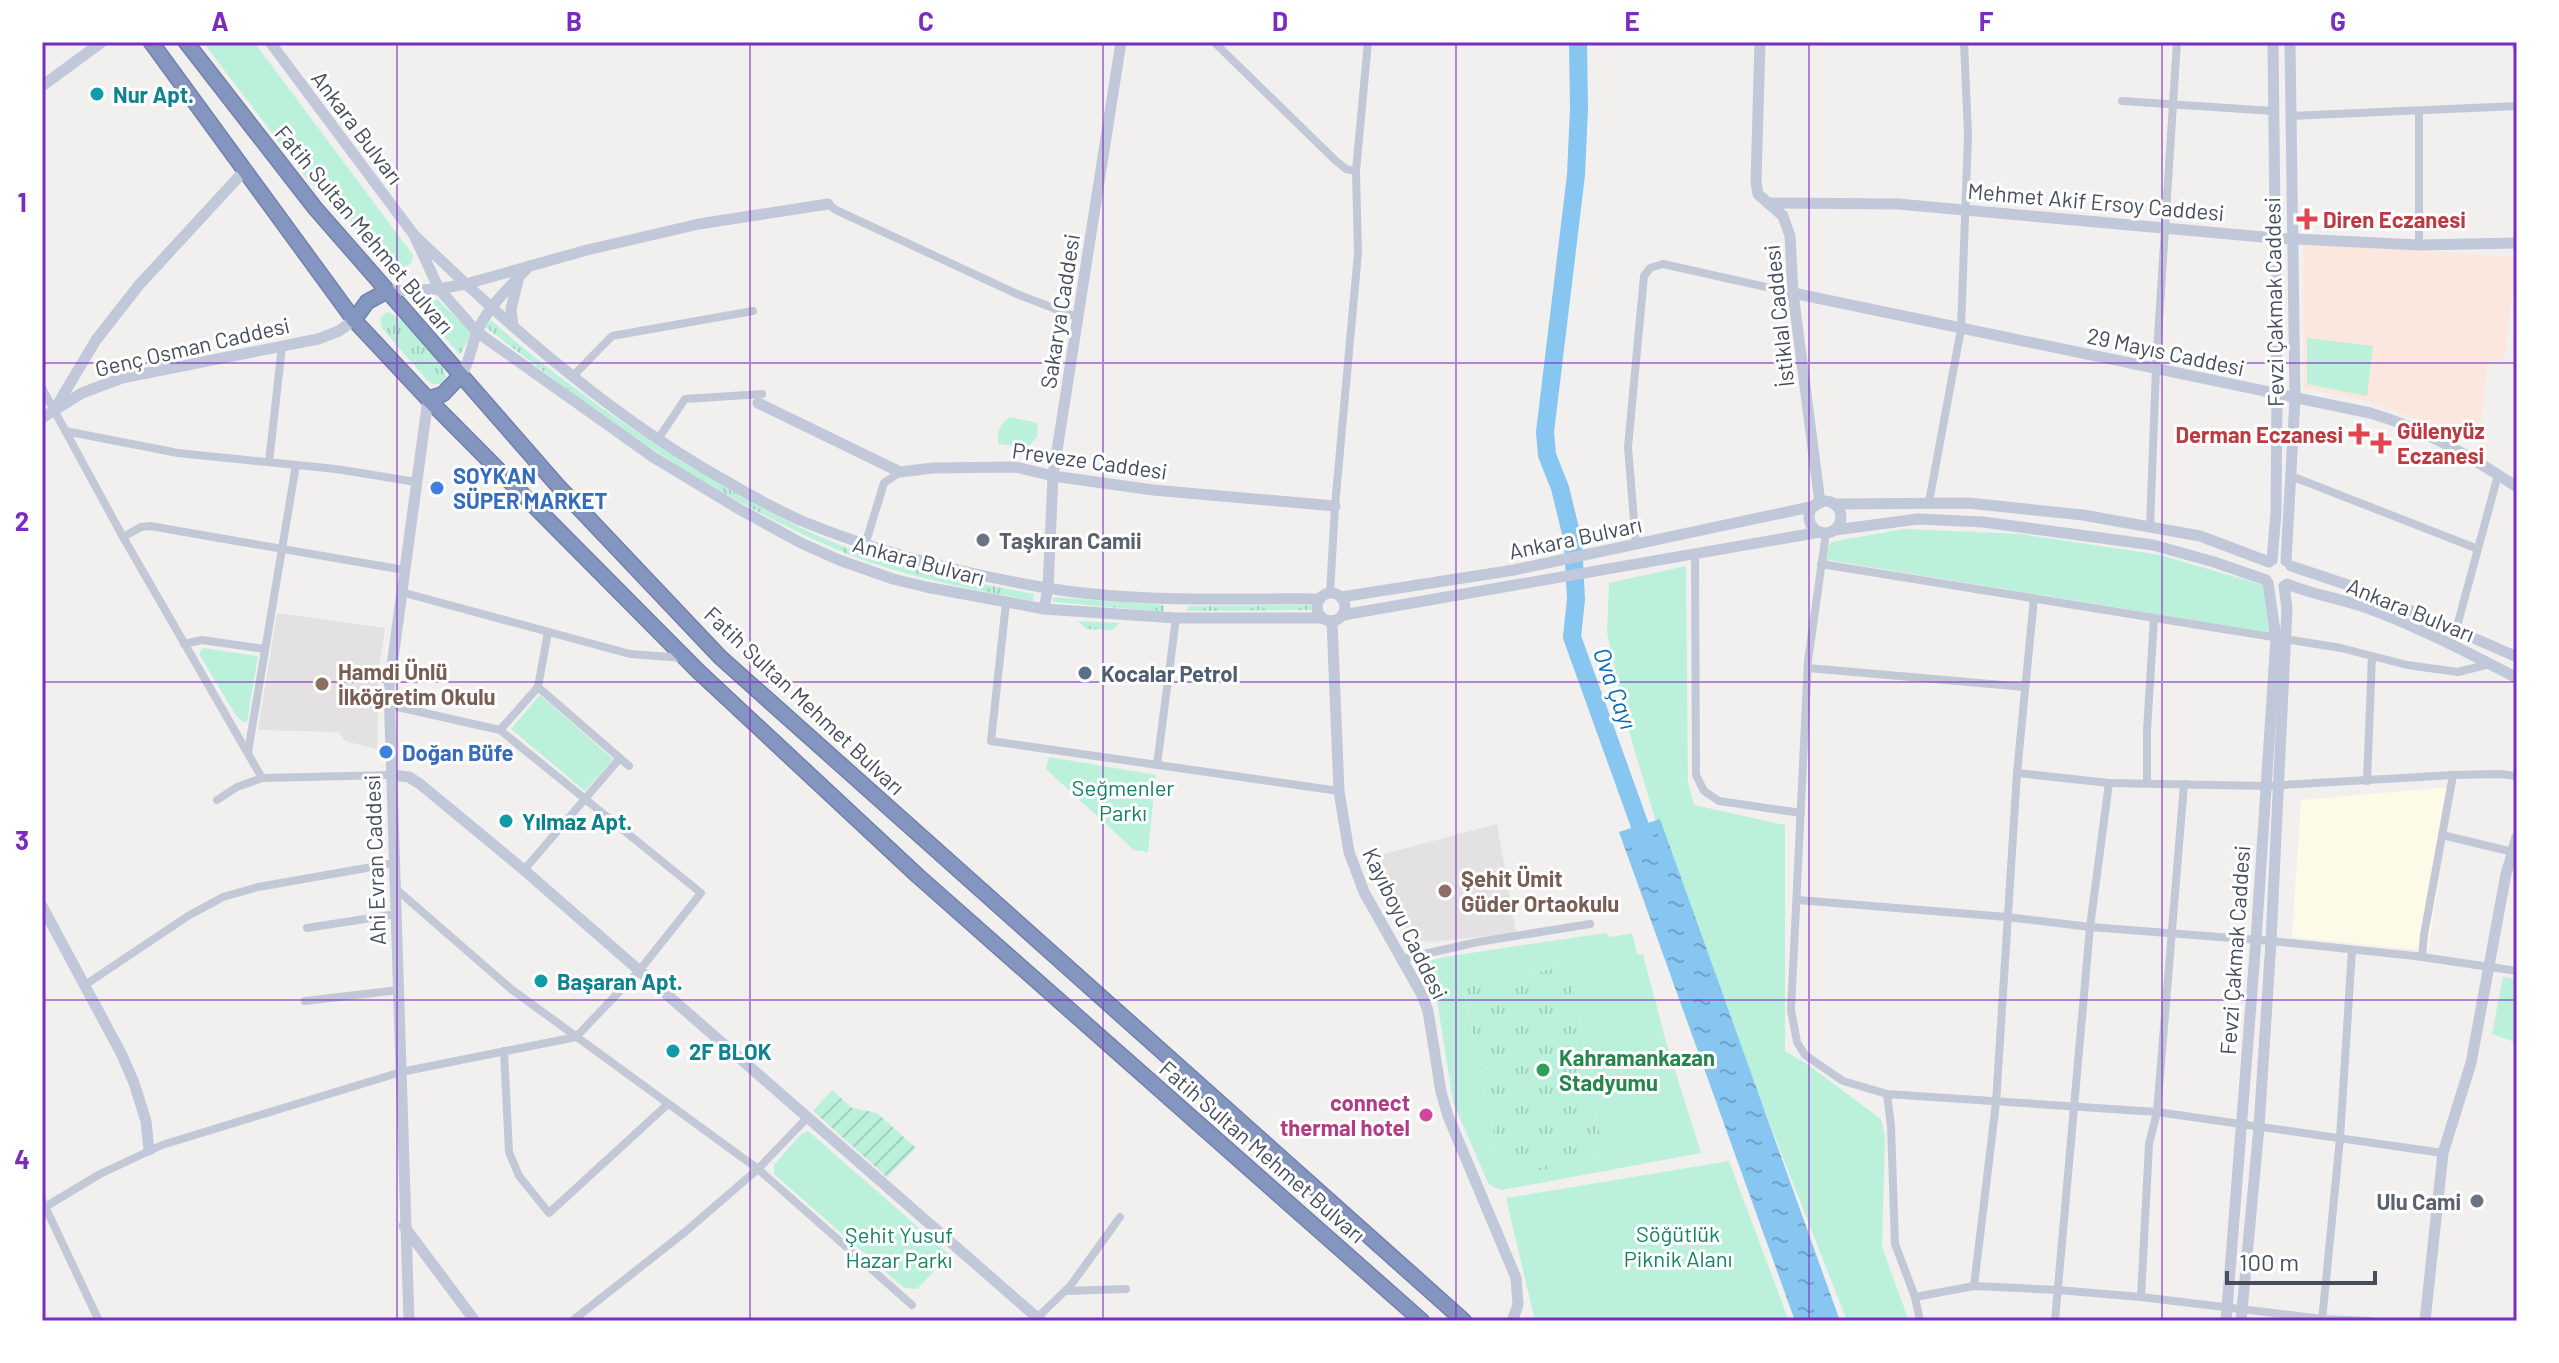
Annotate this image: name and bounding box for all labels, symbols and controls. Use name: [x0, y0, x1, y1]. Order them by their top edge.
text: A: [211, 5, 229, 36]
text: B: [566, 5, 582, 36]
text: C: [918, 5, 934, 36]
text: D: [1272, 5, 1288, 36]
text: E: [1624, 5, 1640, 36]
text: F: [1979, 5, 1994, 36]
text: G: [2330, 5, 2346, 36]
street label: Ankara Bulvarı: [307, 65, 409, 189]
place label: Nur Apt.: [113, 81, 194, 107]
marker: Nur Apt.: [88, 85, 106, 103]
street label: Fatih Sultan Mehmet Bulvarı: [270, 120, 460, 338]
street label: Mehmet Akif Ersoy Caddesi: [1967, 177, 2225, 225]
text: 1: [17, 186, 27, 217]
street label: Fevzi Çakmak Caddesi: [2258, 197, 2288, 407]
place label: Diren Eczanesi: [2323, 206, 2466, 232]
marker: Diren Eczanesi: [2298, 210, 2316, 228]
street label: Sakarya Caddesi: [1034, 232, 1084, 390]
street label: İstiklal Caddesi: [1758, 244, 1798, 388]
street label: Genç Osman Caddesi: [92, 311, 292, 381]
street label: 29 Mayıs Caddesi: [2085, 322, 2247, 380]
place label: Gülenyüz Eczanesi: [2397, 417, 2485, 468]
place label: Derman Eczanesi: [2176, 421, 2343, 447]
marker: Derman Eczanesi: [2350, 425, 2368, 443]
marker: Gülenyüz Eczanesi: [2372, 434, 2390, 452]
street label: Preveze Caddesi: [1011, 436, 1169, 484]
place label: SOYKAN SÜPER MARKET: [453, 462, 607, 513]
marker: SOYKAN SÜPER MARKET: [428, 479, 446, 497]
text: 2: [15, 505, 29, 536]
street label: Ankara Bulvarı: [1506, 510, 1644, 564]
place label: Taşkıran Camii: [999, 527, 1142, 553]
street label: Ankara Bulvarı: [850, 530, 988, 590]
marker: Taşkıran Camii: [974, 531, 992, 549]
street label: Ankara Bulvarı: [2343, 572, 2479, 646]
street label: Fatih Sultan Mehmet Bulvarı: [700, 601, 910, 799]
water label: Ova Çayı: [1588, 643, 1644, 733]
place label: Hamdi Ünlü İlköğretim Okulu: [338, 658, 496, 709]
place label: Kocalar Petrol: [1101, 660, 1238, 686]
marker: Kocalar Petrol: [1076, 664, 1094, 682]
marker: Hamdi Ünlü İlköğretim Okulu: [313, 675, 331, 693]
place label: Doğan Büfe: [402, 739, 514, 765]
marker: Doğan Büfe: [377, 743, 395, 761]
street label: Ahi Evran Caddesi: [358, 774, 390, 946]
park label: Seğmenler Parkı: [1072, 774, 1174, 825]
place label: Yılmaz Apt.: [522, 808, 632, 834]
marker: Yılmaz Apt.: [497, 812, 515, 830]
text: 3: [15, 824, 29, 855]
street label: Kayıboyu Caddesi: [1358, 843, 1454, 1003]
street label: Fevzi Çakmak Caddesi: [2214, 844, 2254, 1056]
place label: Şehit Ümit Güder Ortaokulu: [1461, 865, 1619, 916]
marker: Şehit Ümit Güder Ortaokulu: [1436, 882, 1454, 900]
place label: Başaran Apt.: [557, 968, 683, 994]
marker: Başaran Apt.: [532, 972, 550, 990]
place label: 2F BLOK: [689, 1038, 772, 1064]
marker: 2F BLOK: [664, 1042, 682, 1060]
place label: Kahramankazan Stadyumu: [1559, 1044, 1715, 1095]
street label: Fatih Sultan Mehmet Bulvarı: [1155, 1055, 1371, 1247]
marker: Kahramankazan Stadyumu: [1534, 1061, 1552, 1079]
place label: connect thermal hotel: [1280, 1089, 1410, 1140]
marker: connect thermal hotel: [1417, 1106, 1435, 1124]
text: 4: [14, 1143, 30, 1174]
place label: Ulu Cami: [2376, 1188, 2461, 1214]
marker: Ulu Cami: [2468, 1192, 2486, 1210]
park label: Söğütlük Piknik Alanı: [1624, 1220, 1732, 1271]
park label: Şehit Yusuf Hazar Parkı: [845, 1221, 953, 1272]
scale bar: [2227, 1235, 2375, 1285]
text: 100 m: [2239, 1247, 2299, 1276]

